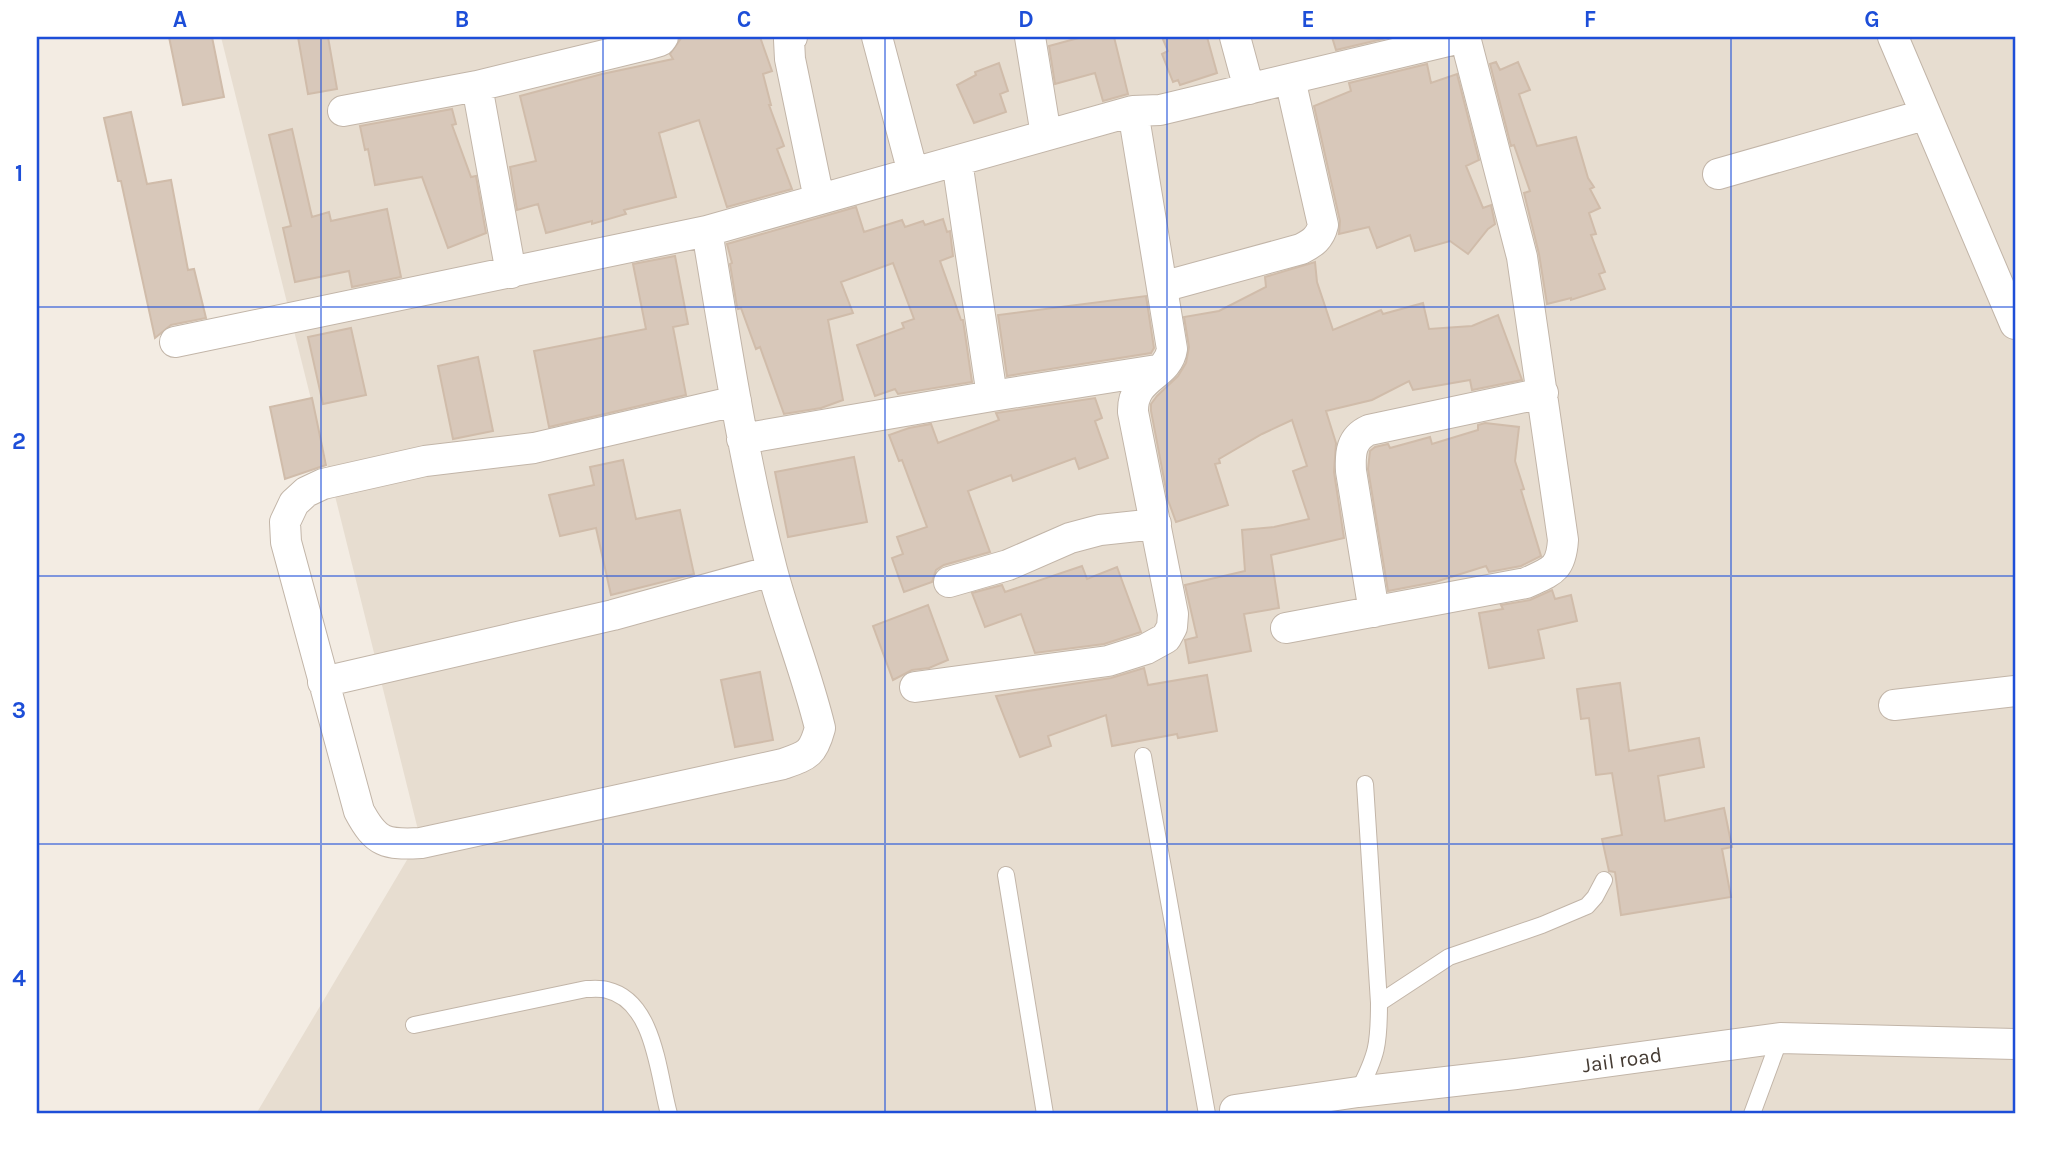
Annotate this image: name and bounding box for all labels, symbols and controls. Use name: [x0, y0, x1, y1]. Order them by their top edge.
text: A: [173, 6, 187, 33]
text: B: [455, 6, 469, 33]
text: C: [737, 6, 751, 33]
text: D: [1018, 6, 1034, 33]
text: E: [1301, 6, 1315, 33]
text: F: [1584, 6, 1596, 33]
text: G: [1864, 6, 1880, 33]
text: 1: [15, 160, 23, 187]
text: 2: [12, 428, 26, 455]
text: 3: [12, 697, 26, 724]
text: 4: [12, 965, 26, 992]
street label: Jail road: [1581, 1043, 1663, 1077]

